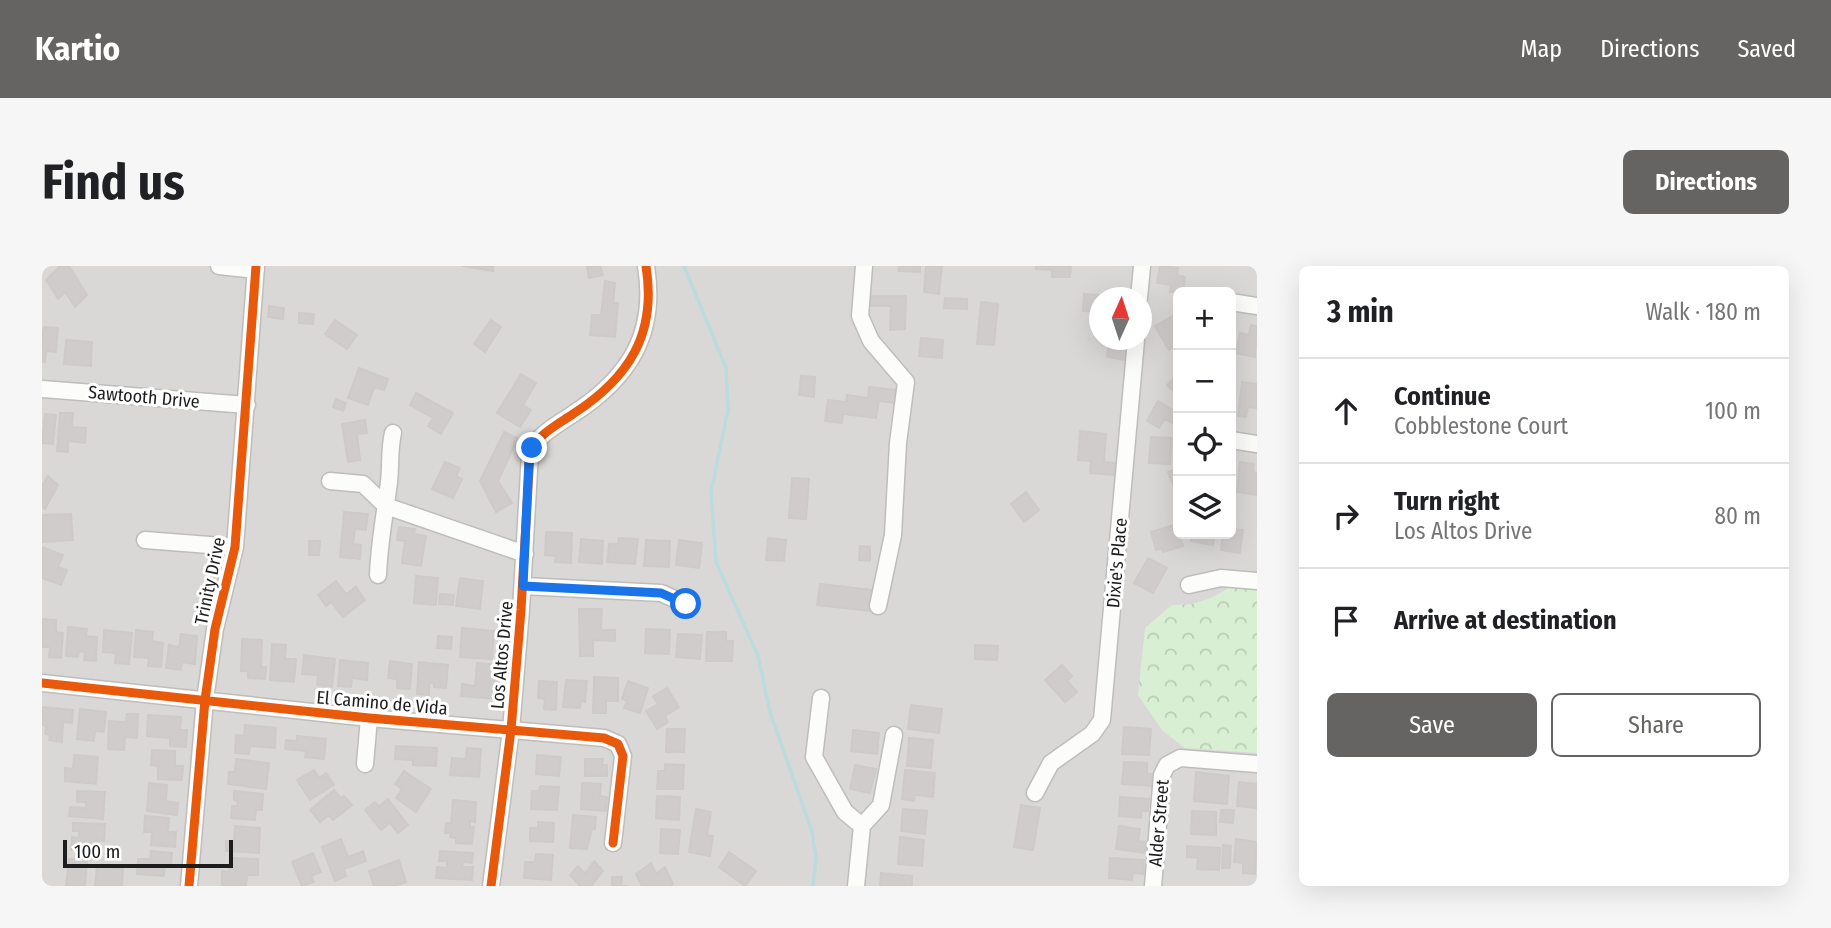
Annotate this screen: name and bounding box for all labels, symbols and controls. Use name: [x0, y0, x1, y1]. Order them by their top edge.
text: Kartio: [35, 29, 120, 69]
text: Map: [1521, 35, 1562, 63]
text: Directions: [1600, 35, 1699, 63]
text: Saved: [1737, 35, 1796, 63]
button: Directions: [1623, 150, 1789, 214]
text: Find us: [42, 153, 185, 212]
north arrow: [1089, 287, 1152, 350]
map controls: [1173, 287, 1236, 539]
button: +: [1173, 287, 1236, 350]
text: 3 min: [1327, 294, 1394, 330]
text: Walk · 180 m: [1645, 298, 1761, 326]
button: −: [1173, 350, 1236, 413]
street label: Sawtooth Drive: [87, 381, 201, 413]
text: Continue: [1394, 381, 1491, 412]
icon: ahead: [1327, 392, 1365, 430]
text: 100 m: [1705, 397, 1761, 425]
text: Cobblestone Court: [1394, 412, 1568, 440]
button: locate: [1173, 413, 1236, 476]
route end: [516, 432, 547, 463]
button: layers: [1173, 476, 1236, 539]
text: Turn right: [1394, 486, 1500, 517]
icon: right: [1327, 497, 1365, 535]
text: 80 m: [1714, 502, 1761, 530]
street label: Dixie's Place: [1102, 517, 1132, 609]
text: Los Altos Drive: [1394, 517, 1532, 545]
street label: Trinity Drive: [190, 535, 230, 627]
route start: [670, 588, 701, 619]
street label: Los Altos Drive: [486, 600, 518, 710]
icon: arrive: [1327, 602, 1365, 640]
text: Arrive at destination: [1394, 605, 1617, 636]
street label: El Camino de Vida: [315, 686, 449, 720]
button: Save: [1327, 693, 1537, 757]
button: Share: [1551, 693, 1761, 757]
street label: Alder Street: [1144, 778, 1174, 868]
scale bar: [63, 837, 233, 869]
text: 100 m: [74, 840, 120, 863]

